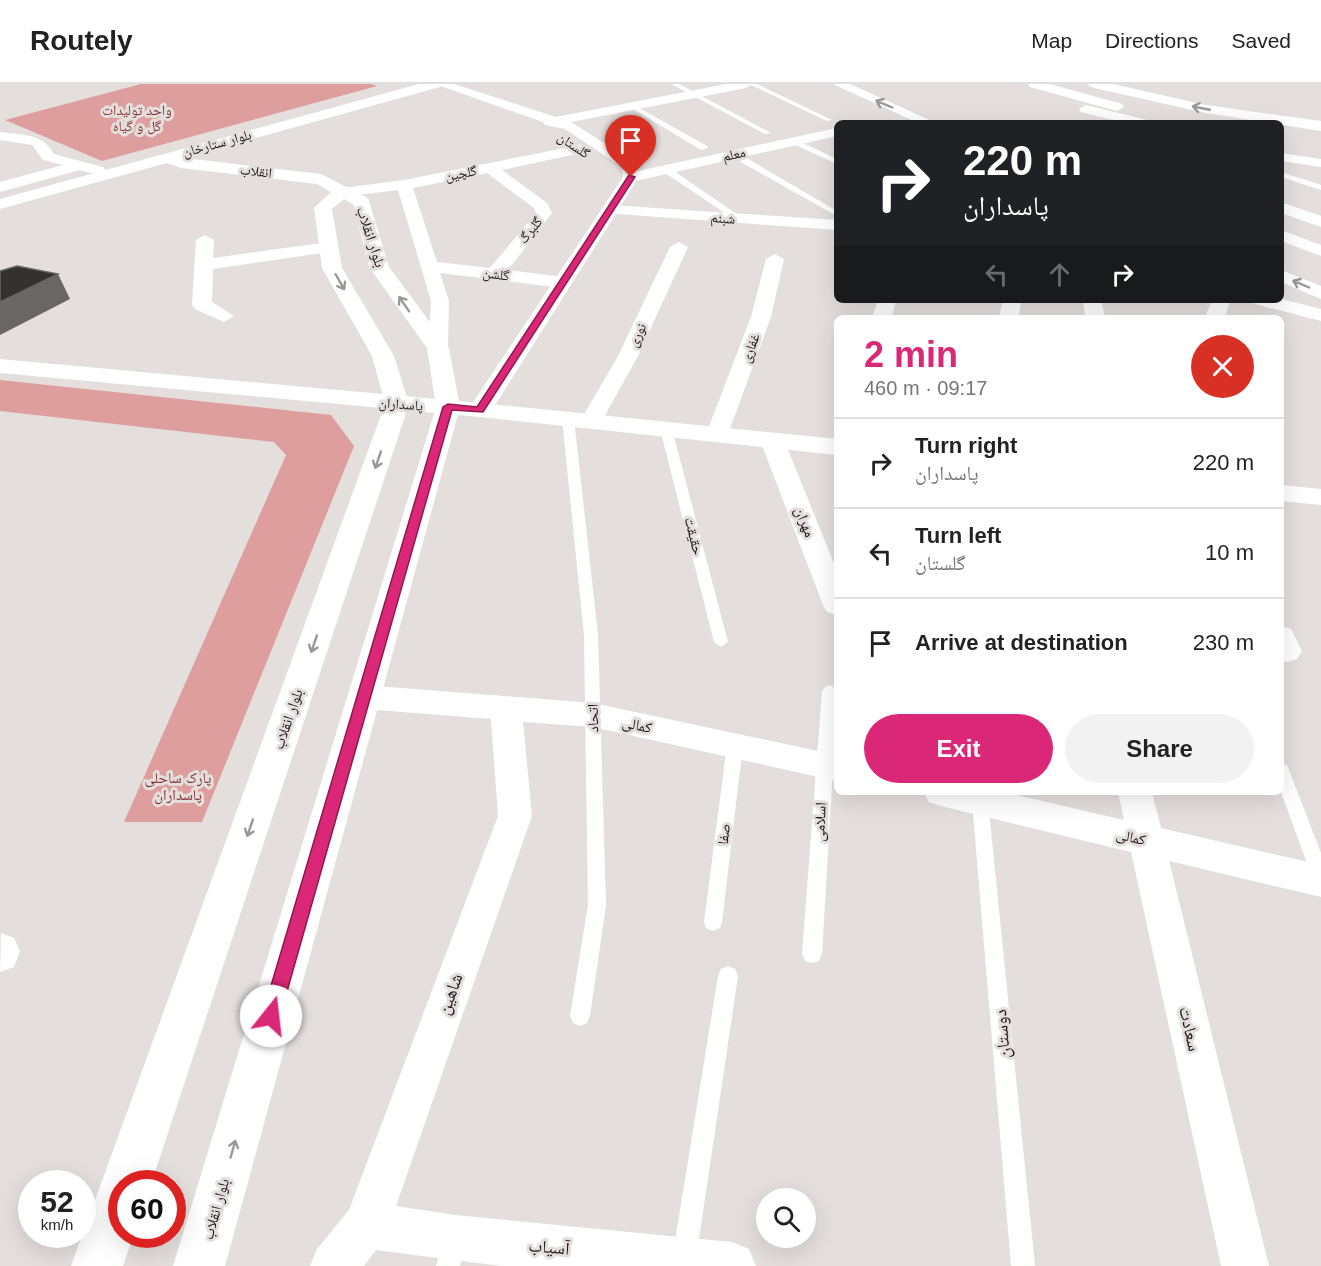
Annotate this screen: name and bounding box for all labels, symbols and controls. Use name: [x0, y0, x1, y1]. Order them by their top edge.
text: Routely: [30, 25, 133, 56]
text: Map: [1031, 29, 1072, 52]
text: Directions: [1105, 29, 1198, 52]
text: Saved: [1231, 29, 1291, 52]
one-way arrow: [875, 97, 893, 109]
park label: واحد تولیدات گل و گیاه: [102, 102, 172, 135]
one-way arrow: [1192, 102, 1211, 113]
pin: [605, 115, 656, 177]
icon: arrive: [614, 124, 647, 157]
street label: بلوار ستارخان: [181, 126, 253, 161]
street label: گلستان: [554, 128, 593, 162]
text: 220 m: [963, 137, 1082, 184]
street label: معلم: [721, 144, 747, 166]
icon: right: [864, 144, 942, 222]
street label: انقلاب: [239, 161, 273, 181]
street label: گلچین: [444, 162, 479, 185]
text: پاسداران: [963, 191, 1049, 221]
street label: بلوار انقلاب: [353, 204, 389, 270]
street label: شبنم: [710, 209, 736, 229]
street label: گلبرگ: [515, 214, 546, 247]
icon: left: [980, 258, 1013, 291]
icon: ahead: [1043, 258, 1076, 291]
icon: right: [1106, 258, 1139, 291]
street label: گلشن: [482, 264, 510, 285]
one-way arrow: [334, 273, 346, 290]
one-way arrow: [1292, 278, 1311, 289]
one-way arrow: [398, 297, 410, 313]
street label: نوری: [625, 320, 650, 350]
street label: غفاری: [737, 331, 764, 365]
text: 2 min: [864, 334, 958, 375]
button: close: [1191, 335, 1254, 398]
text: 460 m · 09:17: [864, 377, 987, 399]
street label: پاسداران: [378, 394, 424, 415]
text: Turn right: [915, 433, 1017, 458]
icon: right: [864, 447, 897, 480]
one-way arrow: [372, 450, 383, 468]
text: 220 m: [1193, 450, 1254, 475]
text: پاسداران: [915, 462, 979, 484]
street label: مهران: [790, 504, 819, 540]
street label: حقیقت: [681, 515, 708, 557]
text: Turn left: [915, 523, 1001, 548]
icon: left: [864, 537, 897, 570]
text: 10 m: [1205, 540, 1254, 565]
text: گلستان: [915, 552, 965, 574]
icon: arrive: [864, 627, 897, 660]
text: Arrive at destination: [915, 630, 1128, 655]
text: 230 m: [1193, 630, 1254, 655]
one-way arrow: [308, 634, 319, 653]
street label: بلوار انقلاب: [269, 686, 307, 752]
street label: اتحاد: [584, 704, 601, 733]
street label: کمالی: [620, 713, 653, 738]
button: Exit: [864, 714, 1053, 783]
button: Share: [1065, 714, 1254, 783]
park label: پارک ساحلی پاسداران: [145, 769, 211, 805]
street label: اسلامی: [810, 802, 831, 842]
one-way arrow: [244, 818, 255, 837]
street label: صفا: [714, 822, 733, 846]
street label: کمالی: [1114, 825, 1147, 850]
street label: شاهین: [433, 971, 468, 1018]
position arrow: [239, 984, 303, 1048]
street label: سعادت: [1175, 1005, 1205, 1053]
street label: دوستان: [990, 1008, 1015, 1059]
one-way arrow: [228, 1140, 239, 1159]
speed limit sign: 60: [108, 1170, 186, 1248]
street label: بلوار انقلاب: [199, 1176, 233, 1242]
text: 52: [40, 1185, 74, 1218]
map controls: [756, 1188, 816, 1248]
button: search: [756, 1188, 816, 1248]
text: km/h: [41, 1216, 73, 1233]
street label: آسیاب: [528, 1235, 571, 1259]

